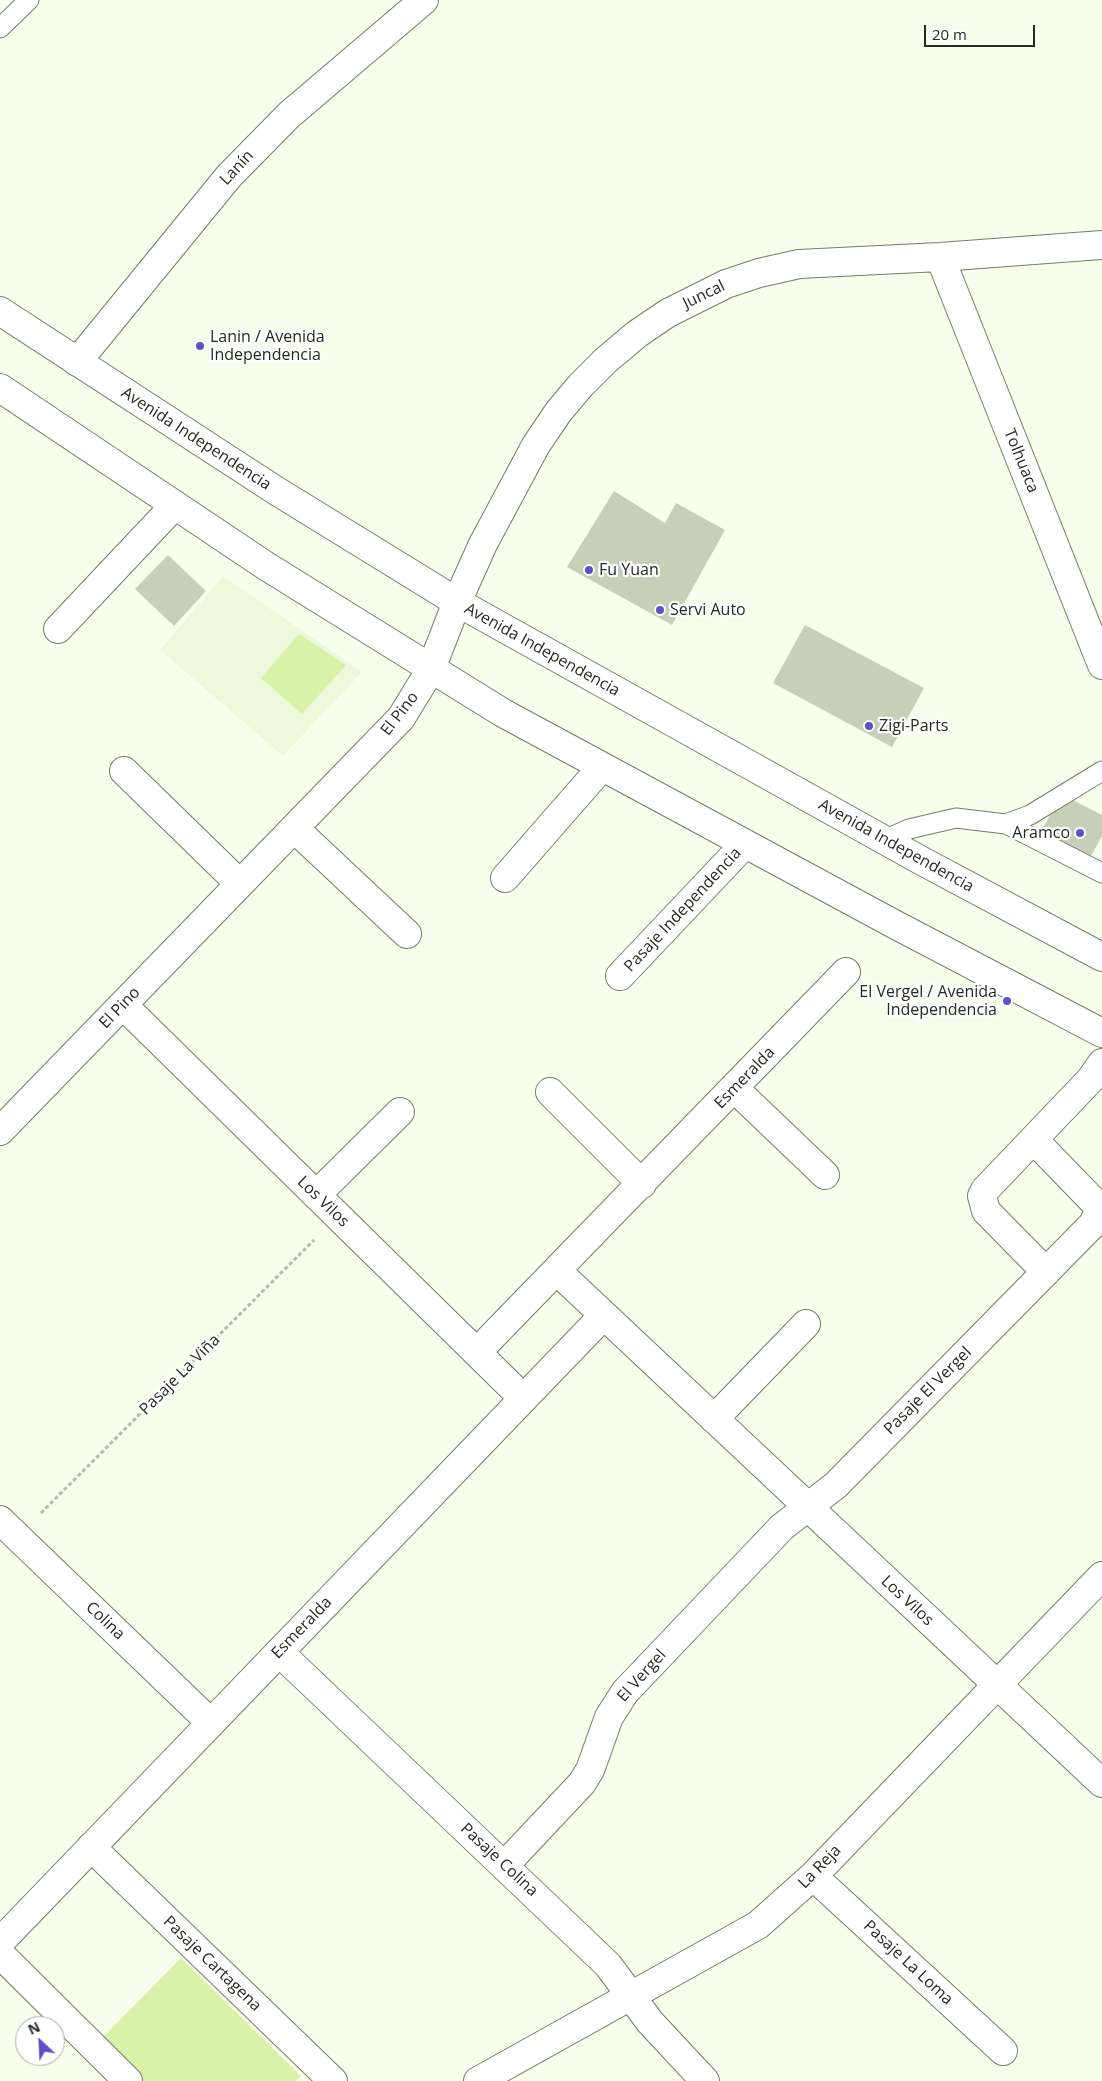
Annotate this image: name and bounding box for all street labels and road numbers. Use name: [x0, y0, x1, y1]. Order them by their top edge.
street label: Lanín: [216, 146, 258, 190]
street label: Juncal: [680, 277, 728, 313]
street label: Avenida Independencia: [118, 383, 274, 495]
street label: Tolhuaca: [999, 426, 1043, 496]
street label: Avenida Independencia: [461, 599, 623, 701]
street label: El Pino: [377, 688, 423, 740]
street label: Avenida Independencia: [815, 795, 977, 897]
street label: Pasaje Independencia: [620, 844, 746, 976]
street label: El Pino: [96, 983, 144, 1033]
street label: Esmeralda: [711, 1043, 779, 1113]
street label: Los Vilos: [293, 1173, 353, 1231]
street label: Pasaje La Viña: [136, 1331, 224, 1419]
street label: Pasaje El Vergel: [880, 1343, 976, 1439]
street label: Los Vilos: [877, 1572, 937, 1630]
street label: Esmeralda: [268, 1593, 336, 1663]
street label: Colina: [82, 1598, 128, 1644]
street label: El Vergel: [614, 1646, 670, 1706]
street label: Pasaje Colina: [456, 1819, 542, 1901]
street label: La Reja: [795, 1841, 845, 1893]
street label: Pasaje Cartagena: [159, 1912, 265, 2016]
street label: Pasaje La Loma: [859, 1917, 957, 2009]

